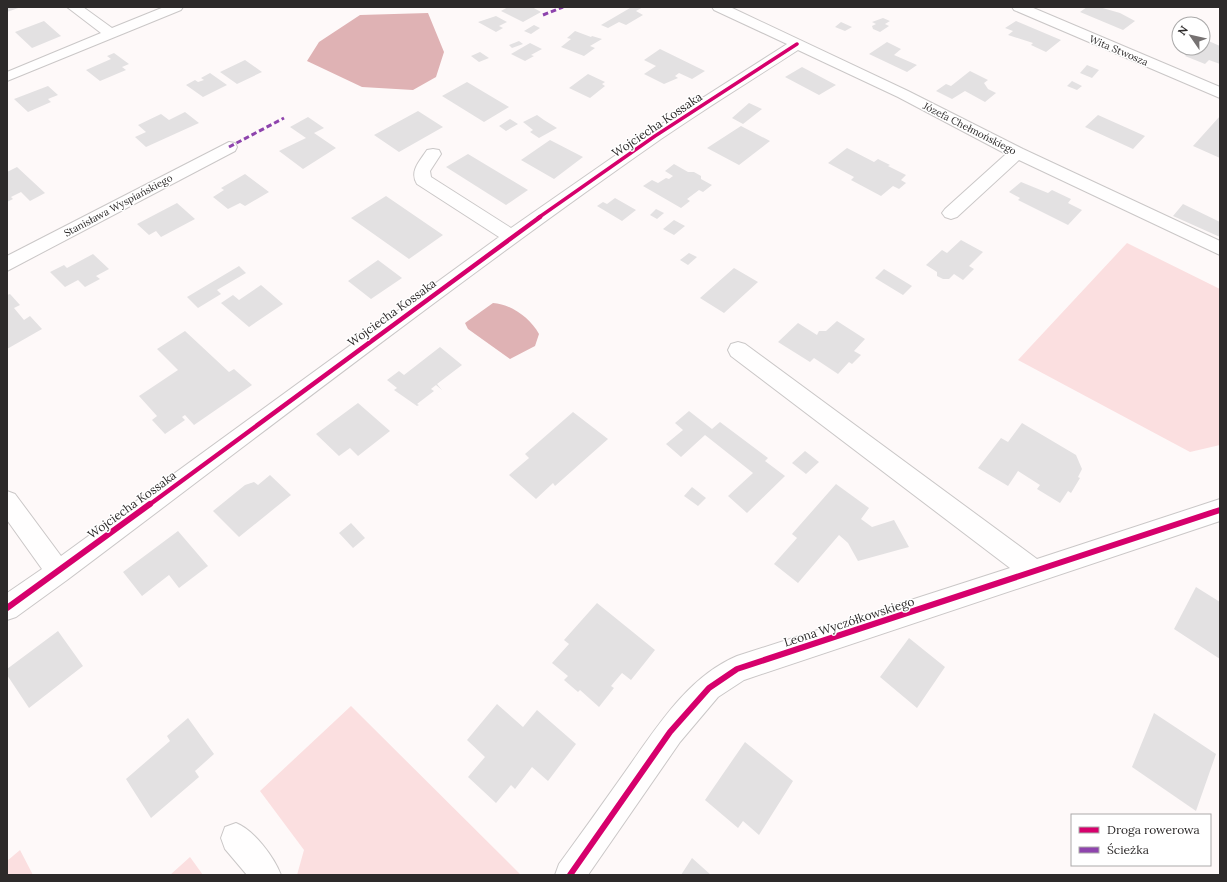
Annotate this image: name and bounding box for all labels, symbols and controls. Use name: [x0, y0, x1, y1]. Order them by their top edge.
north arrow: [1171, 16, 1211, 56]
text: N: [1175, 23, 1191, 38]
street label: Wita Stwosza: [1087, 32, 1150, 69]
street label: Wojciecha Kossaka: [609, 89, 705, 160]
street label: Józefa Chełmońskiego: [920, 99, 1019, 158]
street label: Stanisława Wyspiańskiego: [62, 171, 175, 240]
street label: Wojciecha Kossaka: [345, 275, 439, 350]
street label: Wojciecha Kossaka: [85, 467, 179, 542]
street label: Leona Wyczółkowskiego: [782, 593, 916, 650]
legend: [1071, 814, 1211, 866]
text: Droga rowerowa: [1107, 822, 1200, 837]
text: Ścieżka: [1107, 842, 1149, 857]

